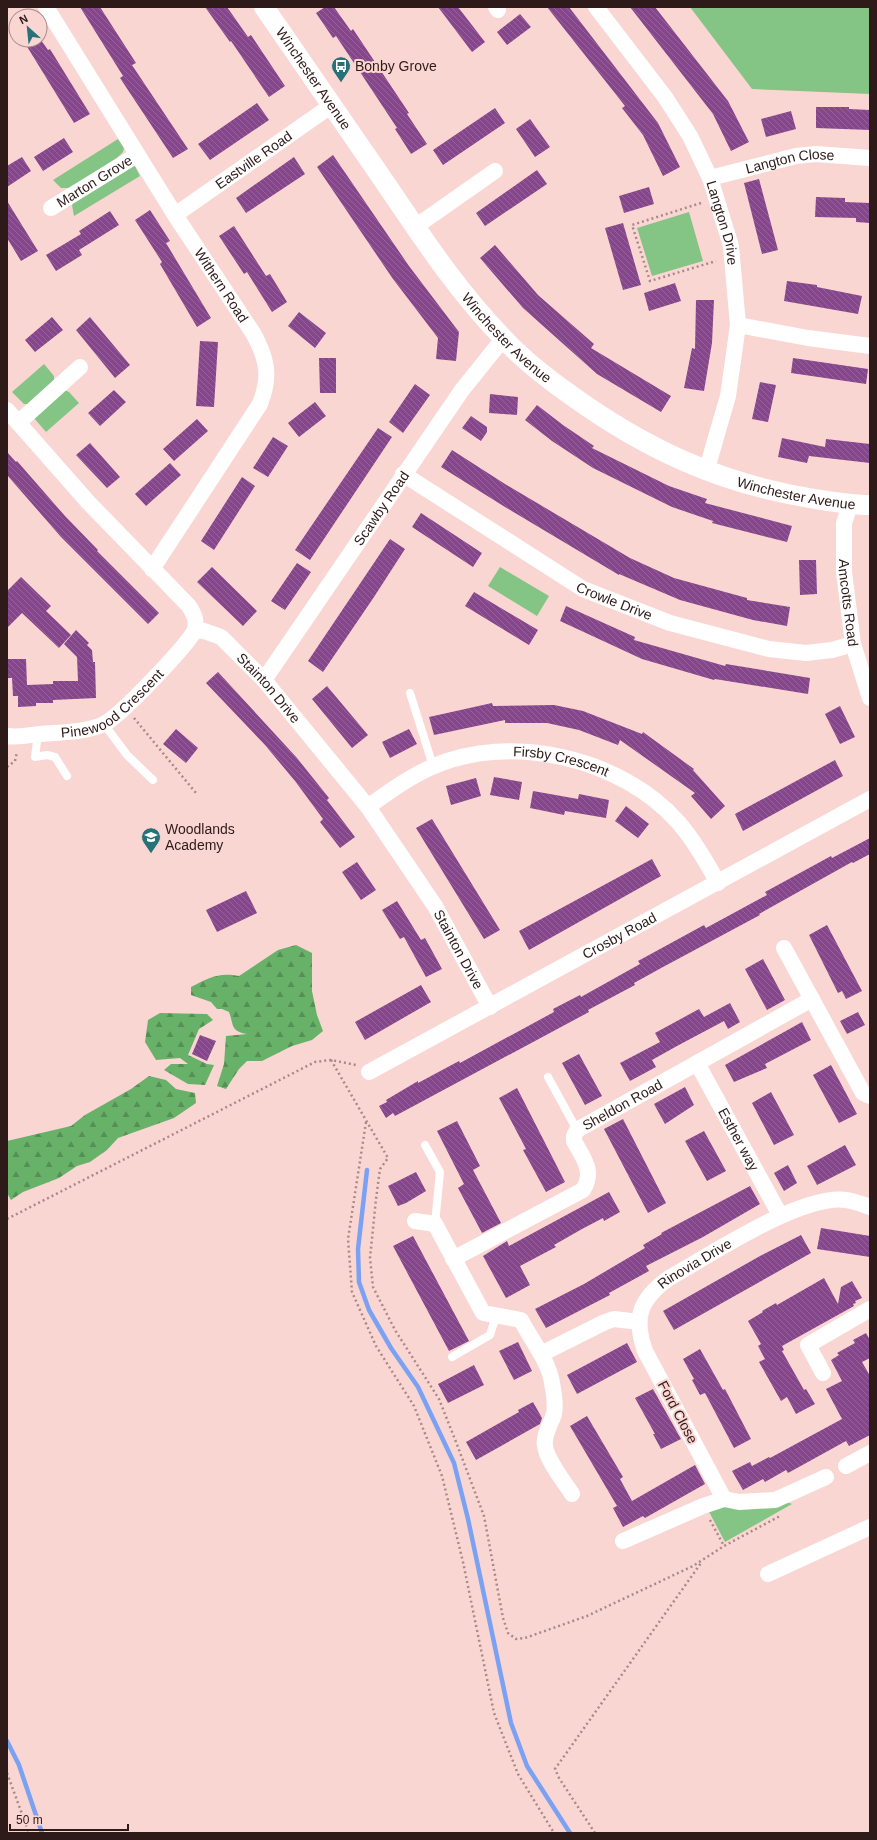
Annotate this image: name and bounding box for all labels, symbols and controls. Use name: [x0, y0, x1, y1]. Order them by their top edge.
north arrow: [8, 8, 48, 48]
text: N: [17, 12, 30, 26]
street label: Winchester Avenue: [273, 24, 355, 133]
bus stop icon: Bonby Grove: [330, 55, 352, 83]
place label: Bonby Grove: [355, 58, 437, 74]
street label: Eastville Road: [212, 128, 295, 192]
street label: Langton Close: [744, 146, 835, 177]
street label: Marton Grove: [54, 152, 135, 211]
street label: Langton Drive: [703, 179, 741, 266]
street label: Withern Road: [191, 245, 252, 325]
street label: Winchester Avenue: [459, 290, 555, 386]
street label: Scawby Road: [350, 468, 412, 548]
street label: Winchester Avenue: [735, 473, 856, 512]
street label: Amcotts Road: [836, 559, 861, 647]
street label: Crowle Drive: [573, 579, 655, 623]
street label: Stainton Drive: [234, 650, 304, 726]
street label: Pinewood Crescent: [60, 666, 167, 741]
street label: Firsby Crescent: [513, 743, 612, 780]
place label: Woodlands Academy: [165, 821, 235, 853]
school or university icon: Woodlands Academy: [140, 826, 162, 854]
street label: Stainton Drive: [431, 907, 487, 992]
street label: Crosby Road: [580, 909, 659, 962]
street label: Sheldon Road: [580, 1076, 665, 1133]
street label: Esther way: [715, 1105, 762, 1174]
street label: Rinovia Drive: [654, 1235, 734, 1292]
street label: Ford Close: [655, 1378, 701, 1446]
scale bar: [10, 1806, 128, 1832]
text: 50 m: [16, 1813, 43, 1827]

